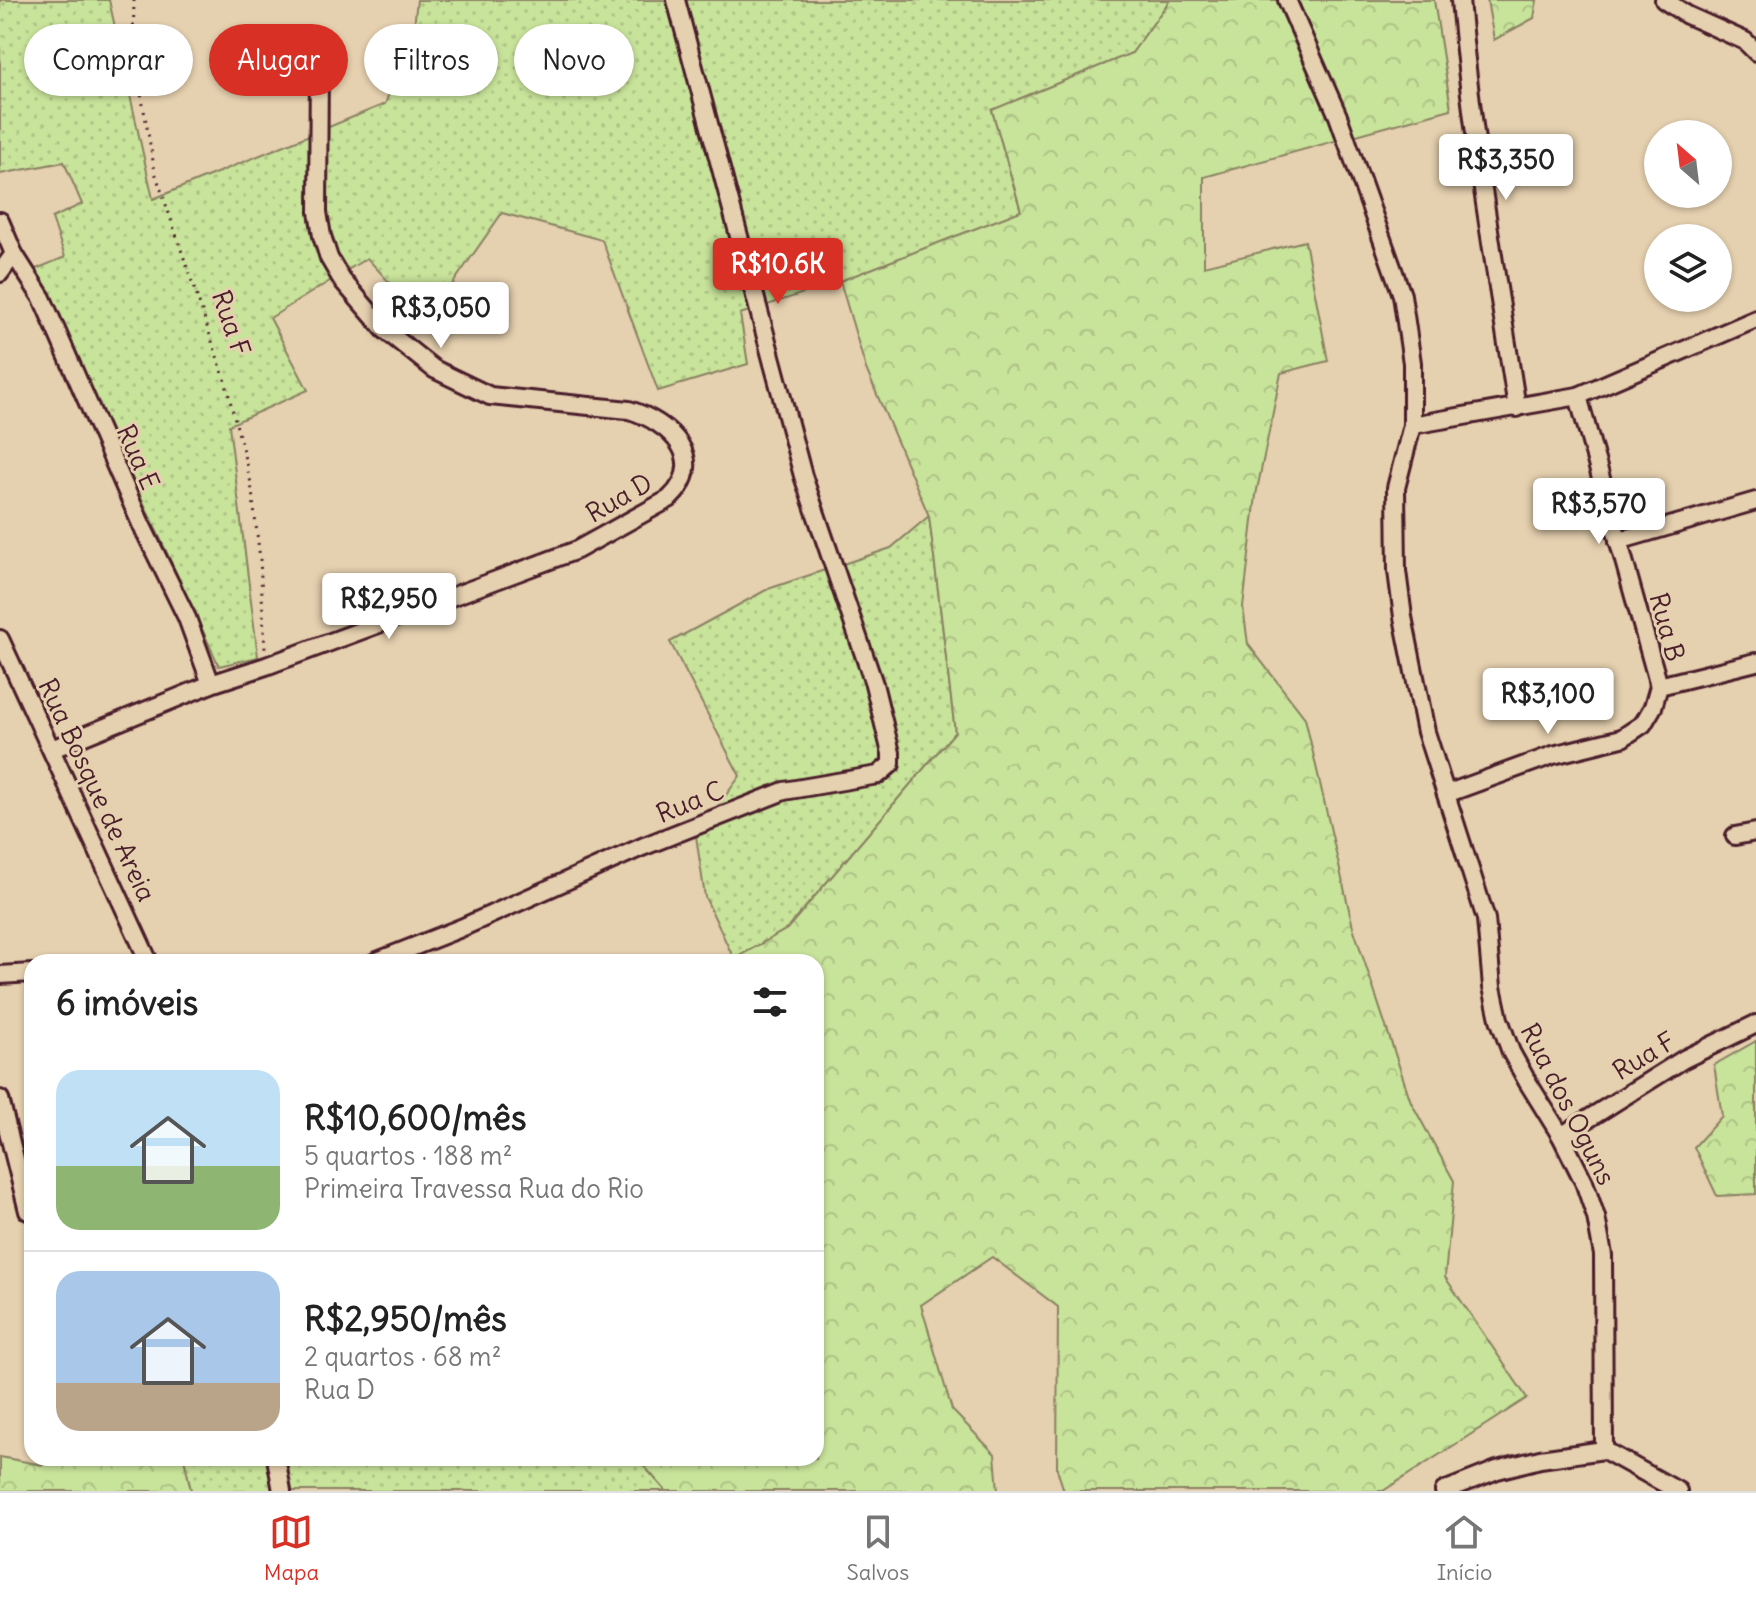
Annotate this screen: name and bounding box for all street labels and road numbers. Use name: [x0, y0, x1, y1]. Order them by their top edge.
street label: Rua F: [205, 286, 258, 360]
street label: Rua E: [110, 419, 167, 494]
street label: Rua D: [580, 466, 658, 530]
street label: Rua B: [1643, 589, 1692, 665]
street label: Rua Bosque de Areia: [31, 673, 164, 907]
street label: Rua C: [651, 773, 728, 830]
street label: Rua dos Oguns: [1514, 1017, 1623, 1190]
street label: Rua F: [1606, 1024, 1681, 1087]

